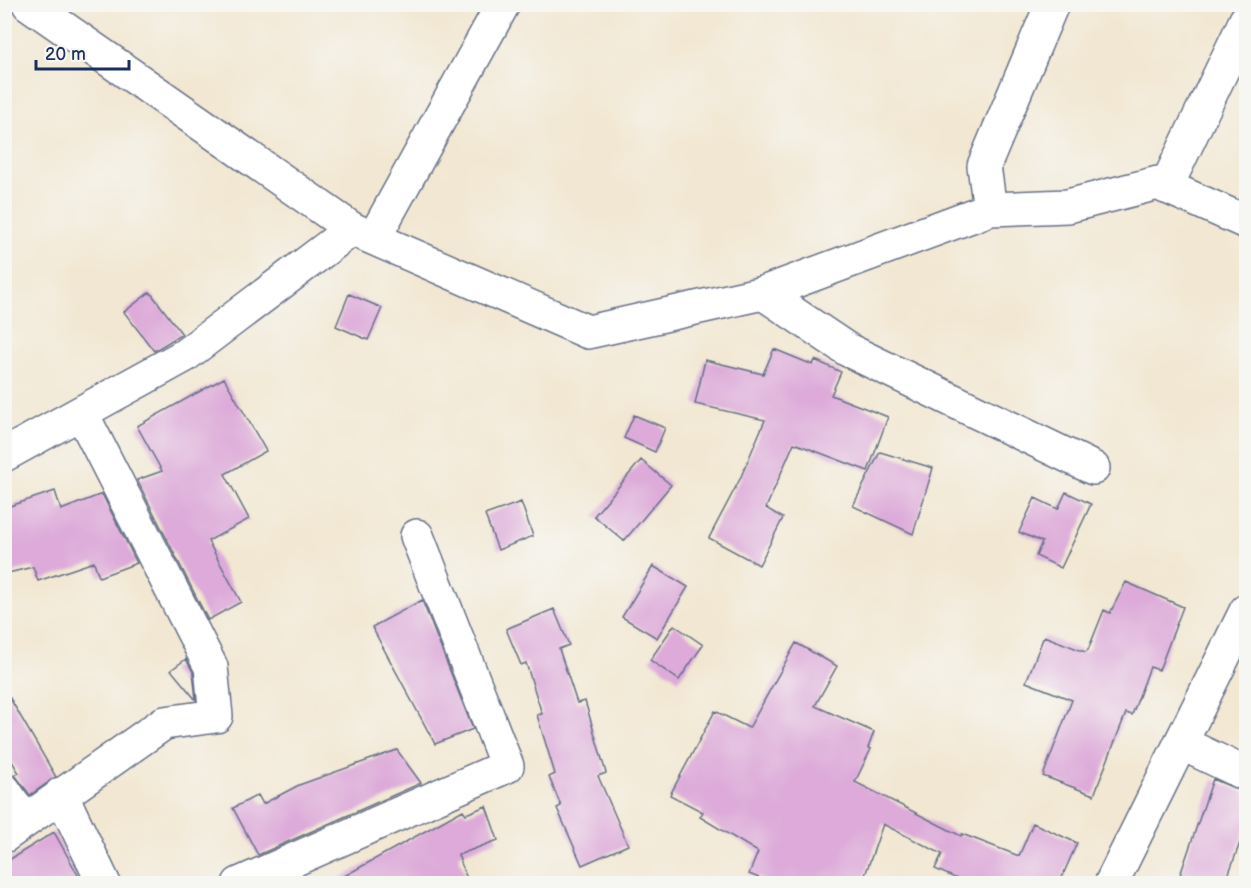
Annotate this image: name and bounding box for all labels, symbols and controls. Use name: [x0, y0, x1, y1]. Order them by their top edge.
scale bar: [36, 33, 129, 71]
text: 20 m: [45, 44, 86, 65]

